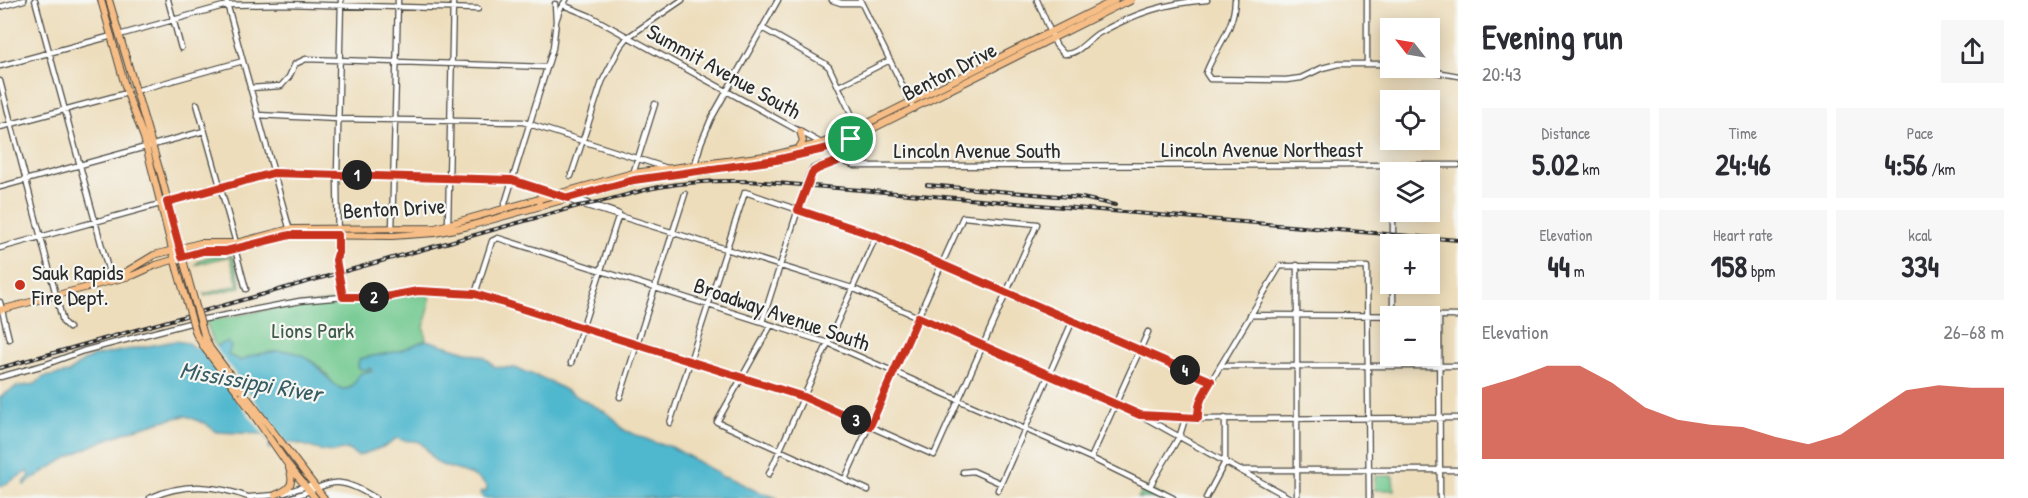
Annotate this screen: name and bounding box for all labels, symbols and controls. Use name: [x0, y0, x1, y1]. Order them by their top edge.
text: Evening run: [1482, 15, 1623, 59]
street label: Summit Avenue South: [642, 16, 806, 126]
north arrow: [1380, 18, 1440, 78]
map controls: [1380, 18, 1440, 366]
button: share: [1941, 20, 2004, 83]
street label: Benton Drive: [896, 34, 1002, 108]
text: 20:43: [1482, 60, 1521, 87]
button: locate: [1380, 90, 1440, 150]
pin: [825, 113, 876, 164]
icon: arrive: [834, 122, 867, 155]
text: Distance: [1542, 122, 1590, 144]
text: Time: [1729, 122, 1757, 144]
text: Pace: [1907, 122, 1933, 144]
street label: Lincoln Avenue Northeast: [1161, 134, 1363, 164]
street label: Lincoln Avenue South: [894, 135, 1060, 165]
text: 5.02: [1532, 144, 1579, 184]
text: 24:46: [1715, 144, 1771, 184]
text: 4:56: [1885, 144, 1927, 184]
text: km: [1579, 158, 1600, 180]
text: /km: [1927, 158, 1955, 180]
pin: 1: [342, 160, 372, 190]
button: layers: [1380, 162, 1440, 222]
text: 1: [354, 164, 360, 186]
street label: Benton Drive: [342, 190, 446, 226]
text: Elevation: [1539, 224, 1593, 246]
text: Heart rate: [1713, 224, 1773, 246]
text: kcal: [1908, 224, 1932, 246]
button: +: [1380, 234, 1440, 294]
text: 44: [1547, 246, 1570, 286]
text: 158: [1711, 246, 1747, 286]
text: 334: [1901, 246, 1939, 286]
place label: Sauk Rapids Fire Dept.: [31, 257, 124, 312]
text: m: [1570, 260, 1585, 282]
text: bpm: [1747, 260, 1775, 282]
street label: Broadway Avenue South: [690, 270, 874, 358]
marker: Sauk Rapids Fire Dept.: [13, 278, 27, 292]
pin: 2: [359, 282, 389, 312]
text: 2: [370, 286, 378, 308]
button: −: [1380, 306, 1440, 366]
park label: Lions Park: [272, 315, 354, 345]
text: Elevation: [1482, 318, 1548, 345]
text: 26–68 m: [1943, 318, 2004, 345]
water label: Mississippi River: [177, 353, 327, 411]
pin: 4: [1170, 355, 1200, 385]
text: 4: [1182, 359, 1188, 381]
pin: 3: [841, 405, 871, 435]
text: 3: [852, 409, 860, 431]

